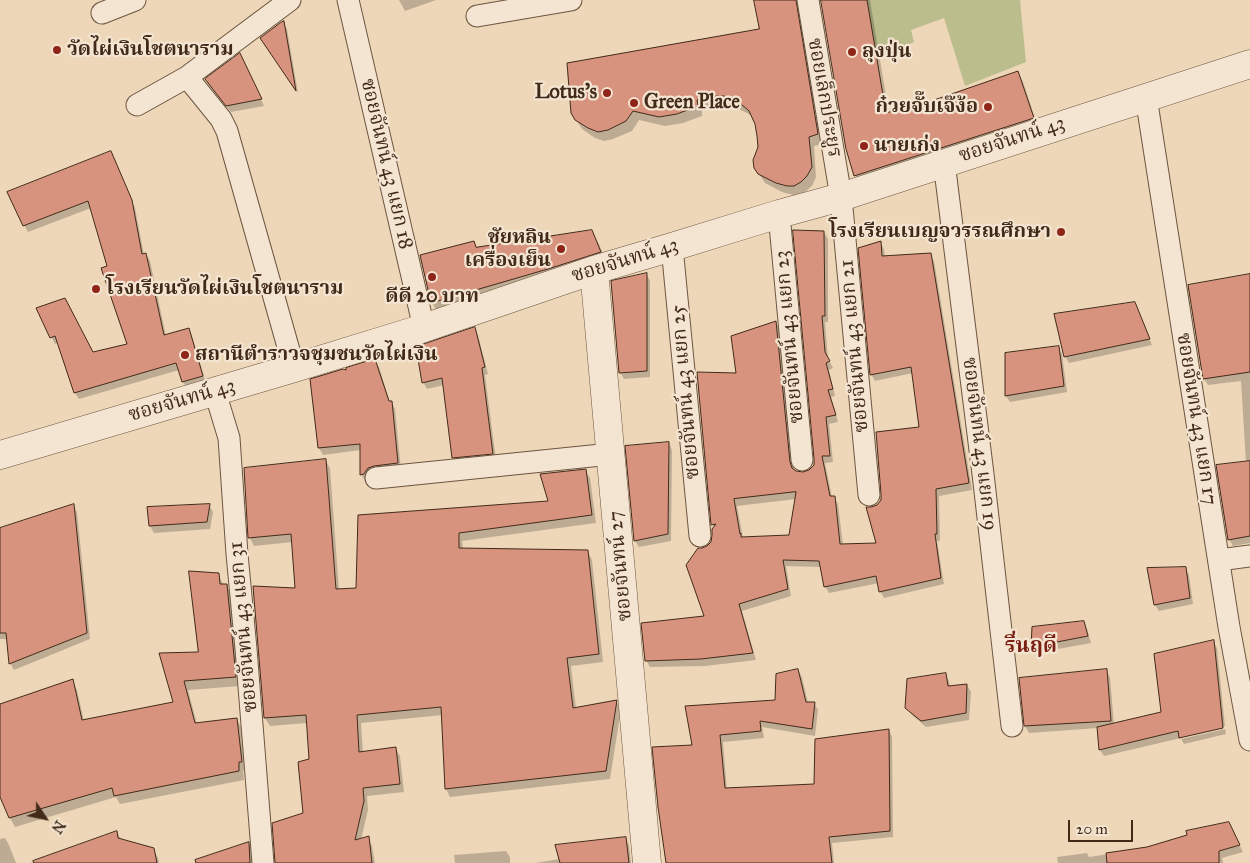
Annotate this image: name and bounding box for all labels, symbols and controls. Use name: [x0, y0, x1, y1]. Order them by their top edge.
street label: ซอยเล็กประยูร: [802, 36, 846, 160]
place label: วัดไผ่เงินโชตนาราม: [67, 38, 234, 62]
place label: ลุงปุ่น: [862, 40, 911, 64]
marker: วัดไผ่เงินโชตนาราม: [51, 44, 63, 56]
marker: ลุงปุ่น: [846, 46, 858, 58]
street label: ซอยจันทน์ 43 แยก 18: [355, 76, 417, 252]
place label: Lotus's: [535, 81, 597, 105]
marker: Lotus's: [601, 87, 613, 99]
place label: Green Place: [644, 91, 740, 115]
place label: ก๋วยจั๊บเจ๊ง้อ: [875, 95, 978, 119]
marker: Green Place: [628, 97, 640, 109]
marker: ก๋วยจั๊บเจ๊ง้อ: [982, 101, 994, 113]
street label: ซอยจันทน์ 43: [956, 112, 1068, 168]
place label: นายเก่ง: [874, 134, 940, 158]
marker: นายเก่ง: [858, 140, 870, 152]
place label: โรงเรียนเบญจวรรณศึกษา: [829, 220, 1051, 244]
place label: ชัยหลิน เครื่องเย็น: [465, 226, 551, 273]
marker: โรงเรียนเบญจวรรณศึกษา: [1055, 226, 1067, 238]
street label: ซอยจันทน์ 43: [569, 233, 681, 289]
marker: ชัยหลิน เครื่องเย็น: [555, 243, 567, 255]
street label: ซอยจันทน์ 43 แยก 23: [770, 249, 810, 425]
street label: ซอยจันทน์ 43 แยก 21: [835, 259, 875, 433]
marker: ดีดี 20 บาท: [426, 271, 438, 283]
place label: โรงเรียนวัดไผ่เงินโชตนาราม: [106, 277, 343, 301]
marker: โรงเรียนวัดไผ่เงินโชตนาราม: [90, 283, 102, 295]
place label: ดีดี 20 บาท: [385, 285, 479, 309]
street label: ซอยจันทน์ 43 แยก 25: [666, 304, 706, 480]
street label: ซอยจันทน์ 43 แยก 17: [1171, 331, 1221, 507]
place label: สถานีตำราวจชุมชนวัดไผ่เงิน: [195, 343, 438, 367]
marker: สถานีตำราวจชุมชนวัดไผ่เงิน: [179, 349, 191, 361]
street label: ซอยจันทน์ 43 แยก 19: [956, 356, 1002, 532]
street label: ซอยจันทน์ 43: [126, 374, 238, 428]
street label: ซอยจันทน์ 27: [604, 510, 638, 622]
street label: ซอยจันทน์ 43 แยก 31: [225, 540, 263, 714]
district label: ริ่นฤดี: [1005, 634, 1057, 660]
north arrow: [20, 793, 70, 843]
scale bar: [1070, 810, 1135, 842]
text: N: [47, 817, 68, 836]
text: 20 m: [1076, 820, 1108, 838]

